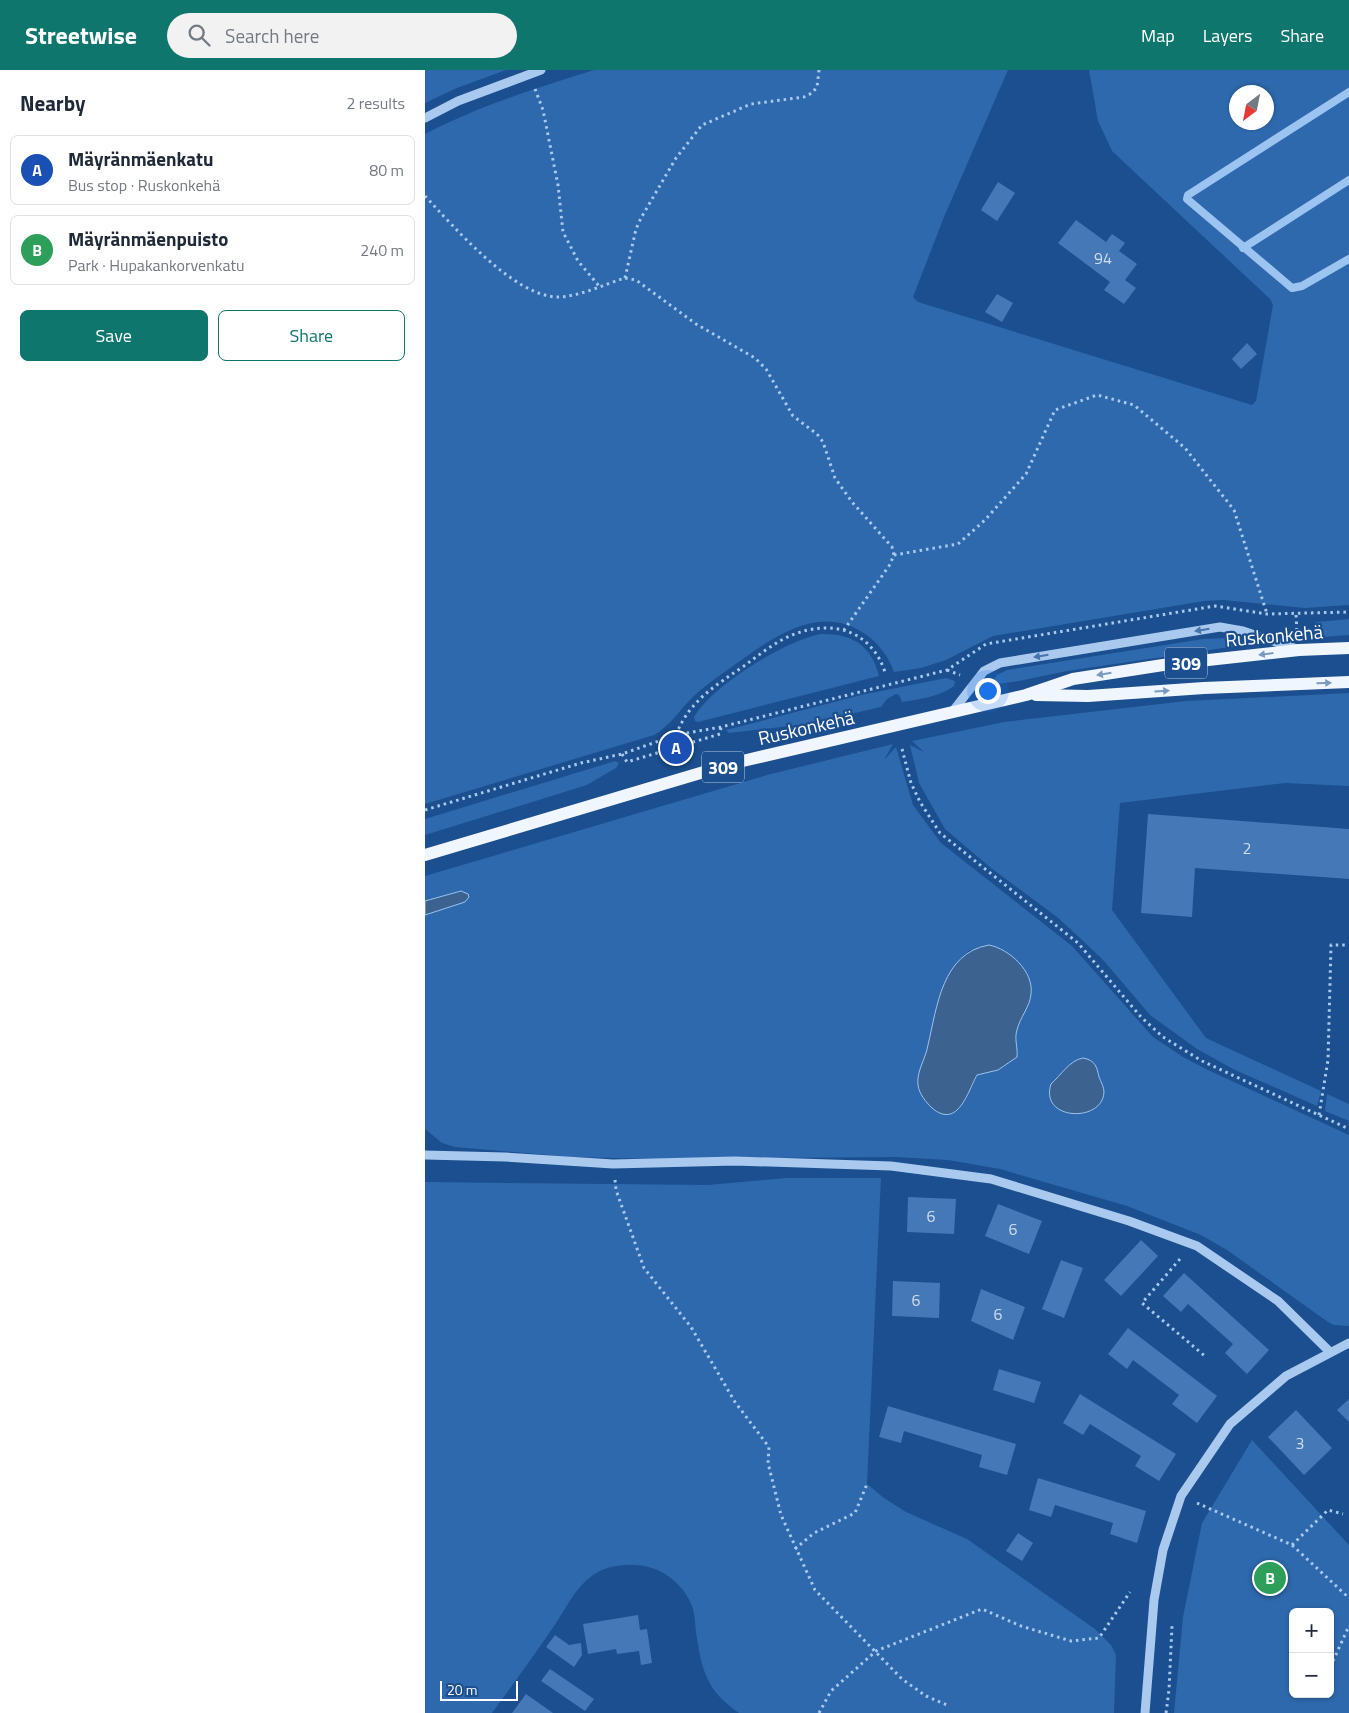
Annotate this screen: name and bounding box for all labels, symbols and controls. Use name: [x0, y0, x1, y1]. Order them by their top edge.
search box: [167, 13, 517, 58]
text: Streetwise: [25, 17, 137, 53]
icon: search: [185, 21, 213, 49]
text: Search here: [225, 21, 319, 50]
text: Map: [1141, 22, 1175, 49]
text: Layers: [1203, 22, 1252, 49]
text: Share: [1280, 22, 1324, 49]
north arrow: [1229, 85, 1274, 130]
text: Nearby: [20, 87, 85, 119]
text: 2 results: [346, 91, 405, 115]
text: Mäyränmäenkatu: [68, 144, 213, 173]
text: A: [32, 158, 42, 182]
text: 80 m: [369, 158, 404, 182]
text: Bus stop · Ruskonkehä: [68, 173, 220, 197]
text: Mäyränmäenpuisto: [68, 224, 228, 253]
text: B: [32, 238, 42, 262]
text: 240 m: [360, 238, 404, 262]
house number: 94: [1094, 246, 1112, 270]
text: Park · Hupakankorvenkatu: [68, 253, 245, 277]
button: Save: [20, 310, 208, 361]
button: Share: [218, 310, 405, 361]
street label: Ruskonkehä: [1224, 616, 1324, 654]
one-way arrow: [1193, 626, 1209, 634]
road number: 309: [1165, 648, 1207, 678]
one-way arrow: [1257, 650, 1273, 658]
one-way arrow: [1033, 652, 1049, 660]
one-way arrow: [1096, 671, 1112, 679]
your location: [975, 678, 1001, 704]
one-way arrow: [1317, 679, 1333, 687]
one-way arrow: [1154, 686, 1170, 694]
street label: Ruskonkehä: [755, 702, 857, 752]
pin: A: [660, 729, 692, 767]
road number: 309: [702, 752, 744, 782]
house number: 2: [1243, 836, 1251, 860]
house number: 6: [927, 1204, 936, 1228]
house number: 6: [1009, 1217, 1018, 1241]
house number: 6: [912, 1288, 921, 1312]
house number: 6: [994, 1302, 1003, 1326]
house number: 3: [1296, 1431, 1304, 1455]
pin: B: [1254, 1559, 1286, 1597]
map controls: [1289, 1608, 1334, 1698]
button: +: [1289, 1608, 1334, 1653]
button: −: [1289, 1653, 1334, 1698]
scale bar: [440, 1678, 517, 1701]
text: 20 m: [447, 1679, 477, 1700]

